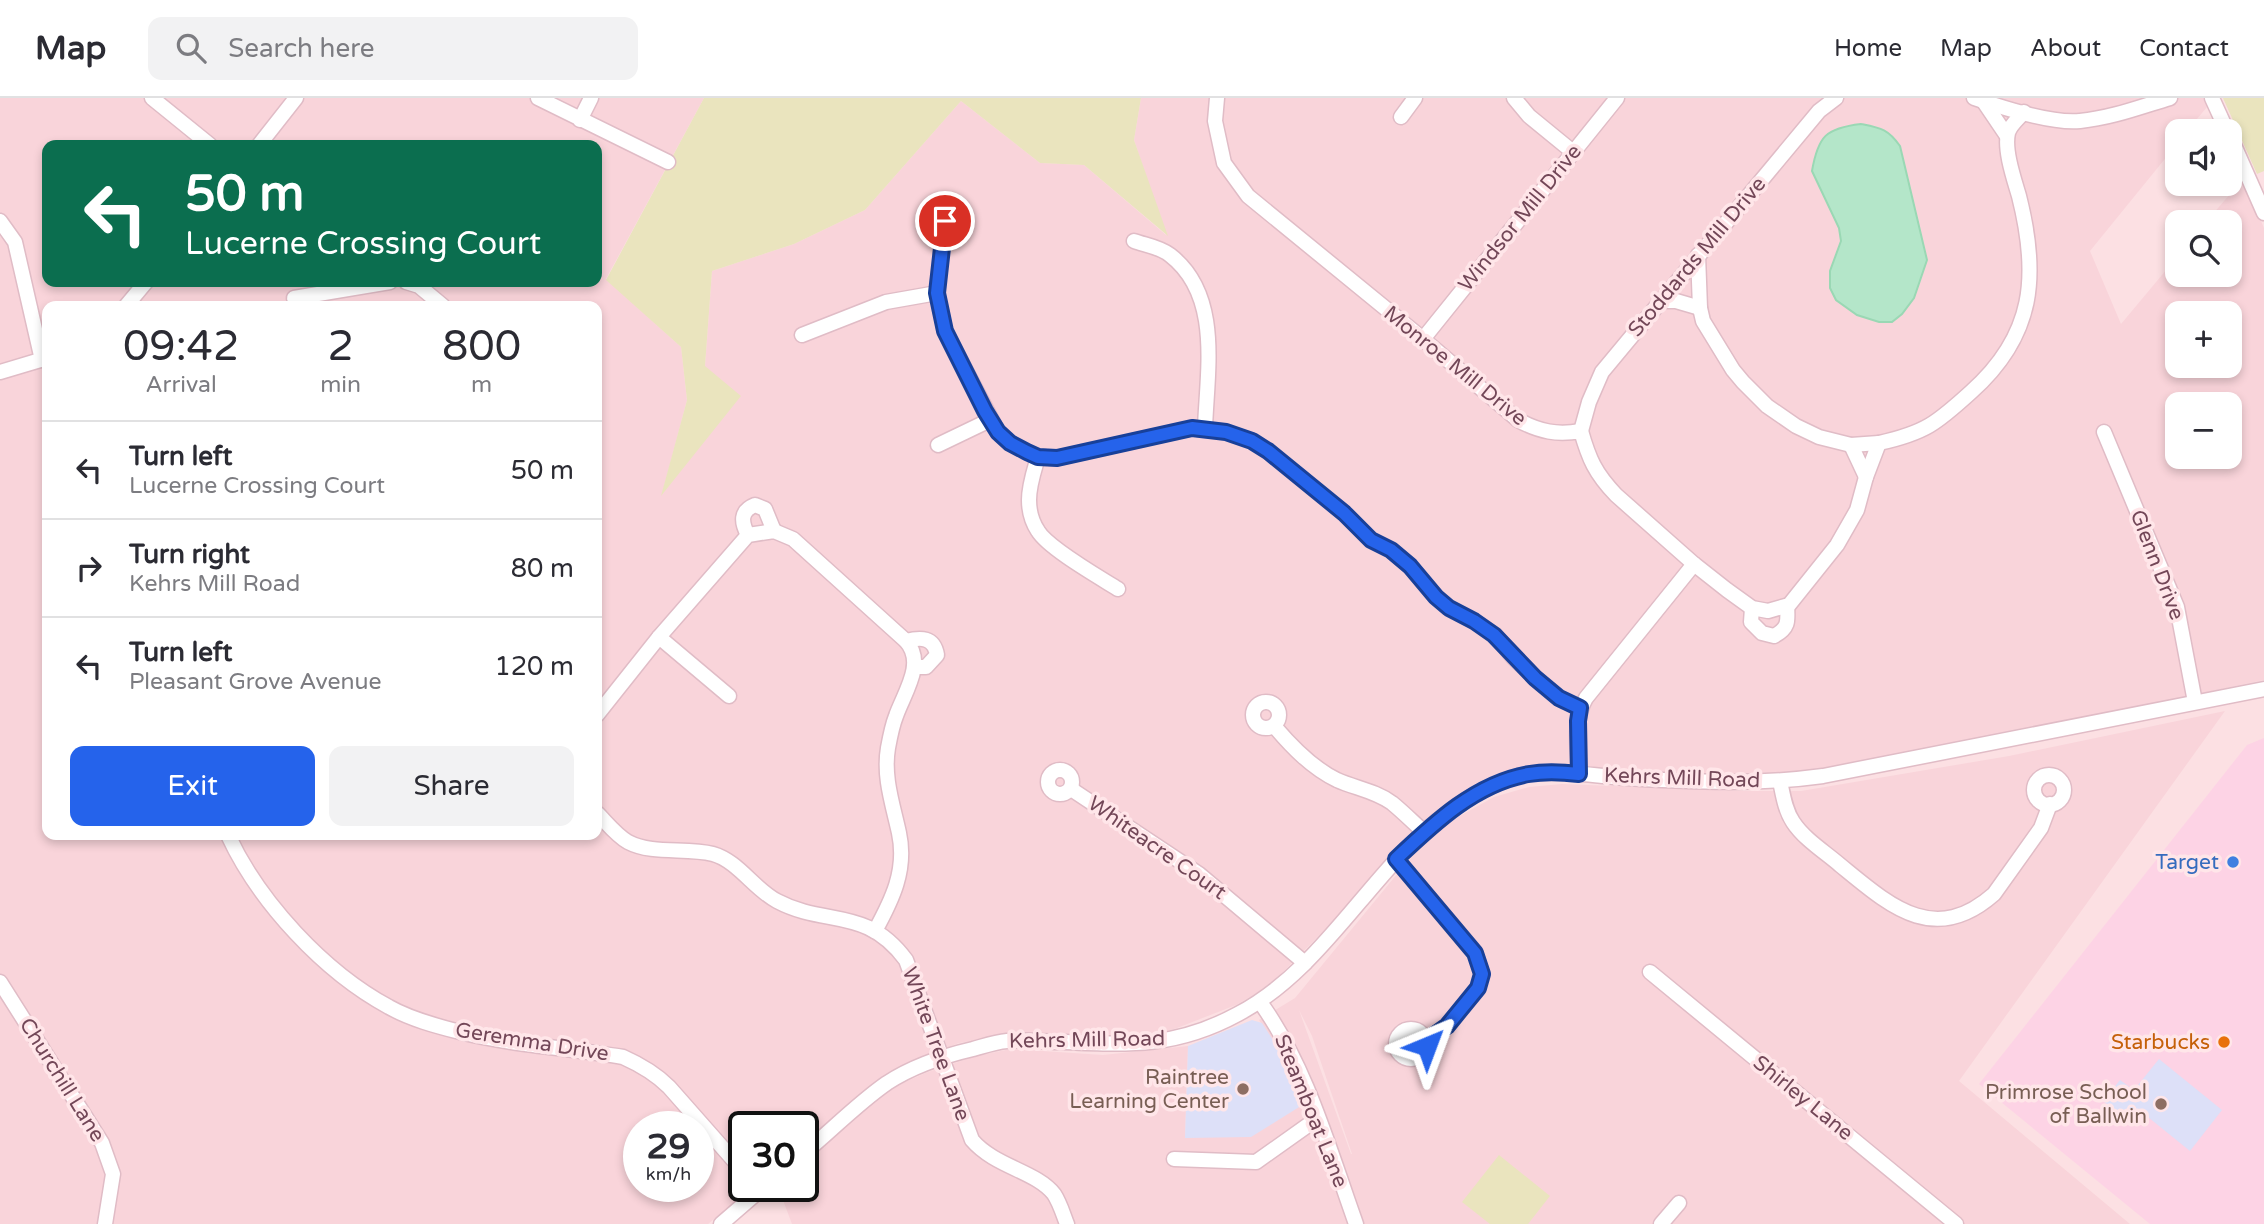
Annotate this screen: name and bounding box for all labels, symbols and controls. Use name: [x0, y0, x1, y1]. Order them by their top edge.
search box: [148, 17, 638, 80]
text: Map: [35, 29, 106, 68]
icon: search: [172, 29, 210, 67]
text: Search here: [228, 33, 374, 64]
text: Home: [1834, 34, 1902, 63]
text: Map: [1940, 34, 1992, 63]
text: About: [2030, 34, 2101, 63]
text: Contact: [2139, 34, 2229, 63]
map controls: [2165, 119, 2242, 469]
button: sound: [2165, 119, 2242, 196]
street label: Windsor Mill Drive: [1453, 139, 1587, 296]
text: 50 m: [185, 165, 304, 224]
icon: left: [70, 168, 161, 259]
street label: Stoddards Mill Drive: [1623, 172, 1771, 342]
pin: [915, 191, 975, 251]
icon: arrive: [926, 202, 964, 240]
button: search: [2165, 210, 2242, 287]
text: Lucerne Crossing Court: [185, 225, 541, 263]
street label: Monroe Mill Drive: [1379, 301, 1531, 431]
button: +: [2165, 301, 2242, 378]
text: 09:42: [123, 321, 239, 372]
text: 2: [327, 321, 354, 372]
text: 800: [442, 321, 521, 372]
text: Arrival: [146, 371, 217, 399]
text: min: [320, 371, 361, 399]
text: m: [471, 371, 492, 399]
button: −: [2165, 392, 2242, 469]
text: Turn left: [129, 441, 232, 472]
icon: left: [70, 451, 108, 489]
text: 50 m: [511, 455, 574, 486]
text: Lucerne Crossing Court: [129, 472, 385, 500]
street label: Glenn Drive: [2125, 506, 2189, 624]
text: Turn right: [129, 539, 250, 570]
icon: right: [70, 549, 108, 587]
text: 80 m: [511, 553, 574, 584]
text: Kehrs Mill Road: [129, 570, 300, 598]
text: Turn left: [129, 637, 232, 668]
icon: left: [70, 647, 108, 685]
text: 120 m: [494, 651, 574, 682]
text: Pleasant Grove Avenue: [129, 668, 382, 696]
button: Exit: [70, 746, 315, 826]
button: Share: [329, 746, 574, 826]
street label: Kehrs Mill Road: [1603, 763, 1761, 793]
street label: Whiteacre Court: [1083, 791, 1231, 905]
place label: Target: [2155, 850, 2219, 875]
marker: Target: [2225, 854, 2241, 870]
street label: White Tree Lane: [897, 964, 975, 1124]
position arrow: [1390, 1009, 1464, 1083]
street label: Churchill Lane: [14, 1013, 110, 1147]
street label: Geremma Drive: [454, 1018, 611, 1066]
street label: Kehrs Mill Road: [1009, 1026, 1165, 1054]
place label: Starbucks: [2111, 1030, 2210, 1055]
street label: Steamboat Lane: [1269, 1031, 1353, 1191]
marker: Starbucks: [2216, 1034, 2232, 1050]
street label: Shirley Lane: [1748, 1050, 1858, 1146]
place label: Raintree Learning Center: [1069, 1065, 1229, 1114]
place label: Primrose School of Ballwin: [1985, 1080, 2147, 1129]
marker: Raintree Learning Center: [1235, 1081, 1251, 1097]
marker: Primrose School of Ballwin: [2153, 1096, 2169, 1112]
speed limit sign: 30: [728, 1111, 819, 1202]
text: 29: [647, 1126, 690, 1168]
text: km/h: [646, 1163, 691, 1185]

